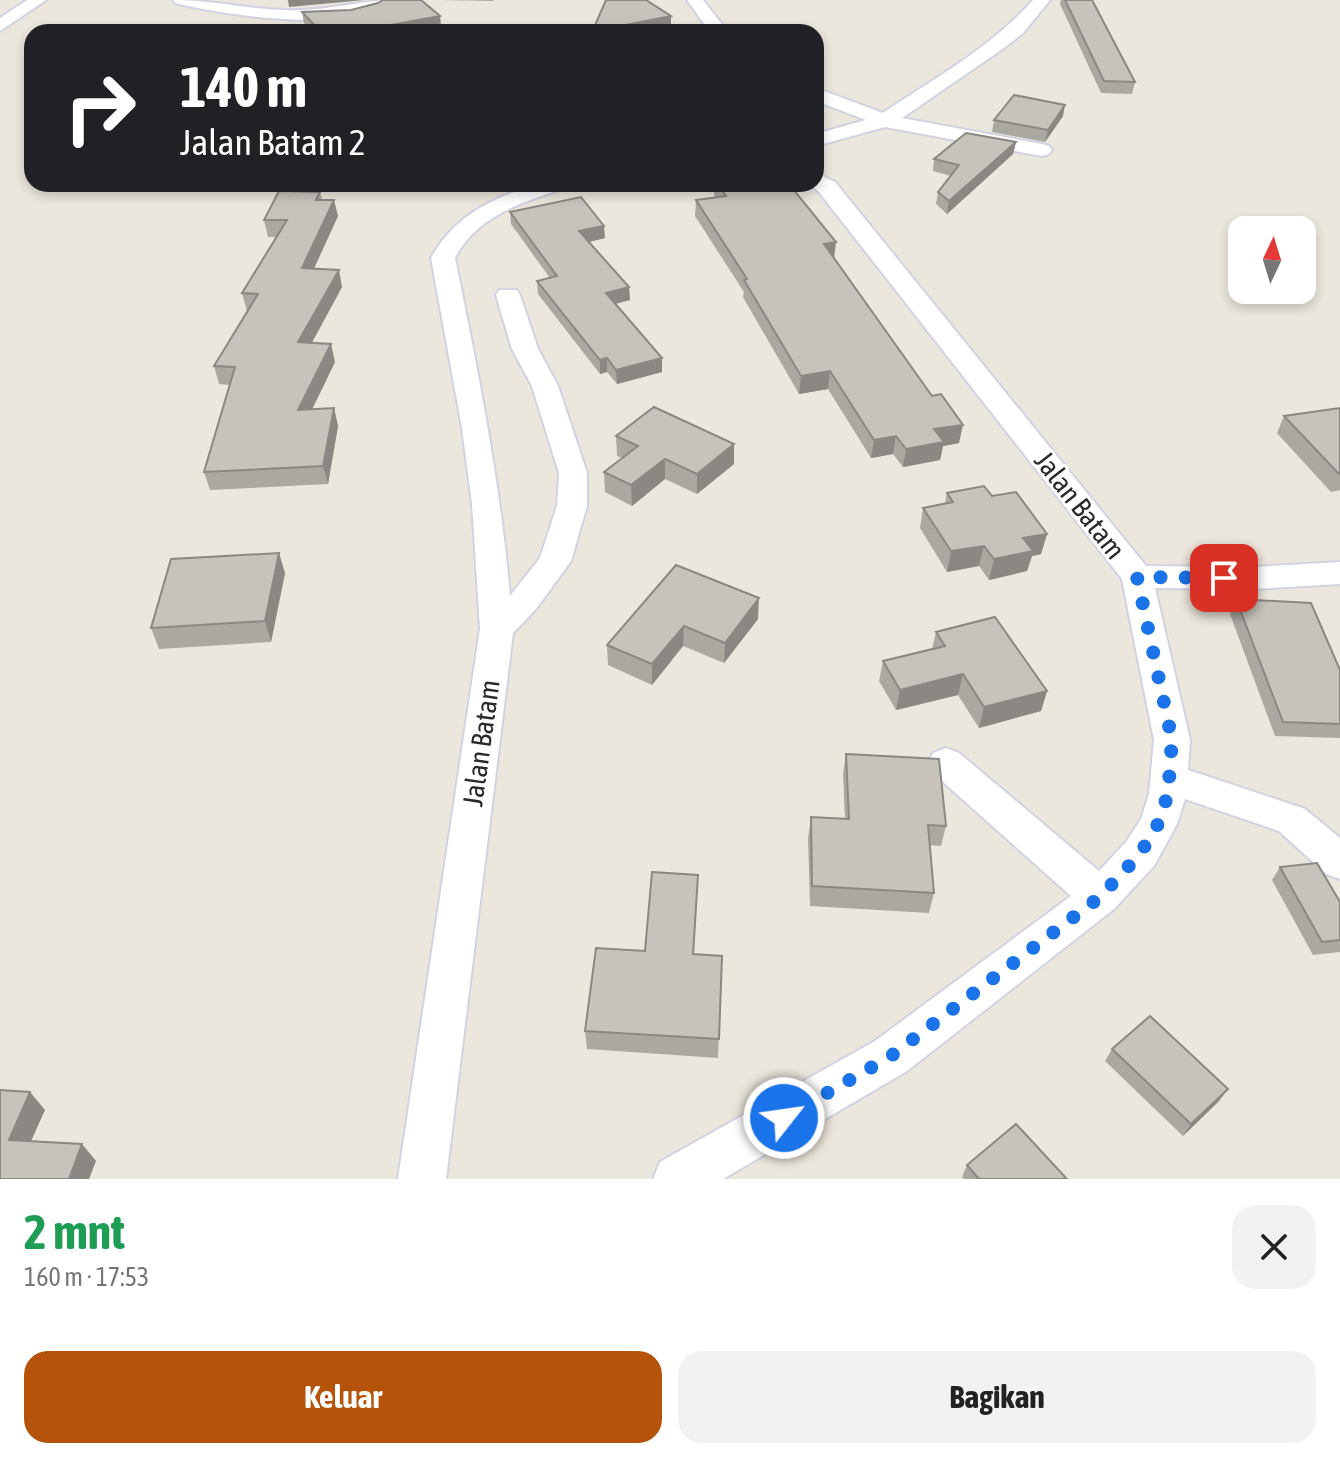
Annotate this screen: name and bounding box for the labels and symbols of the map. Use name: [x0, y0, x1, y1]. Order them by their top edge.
north arrow: [1228, 216, 1316, 304]
street label: Jalan Batam: [1028, 445, 1132, 565]
pin: [1190, 544, 1258, 612]
street label: Jalan Batam: [456, 678, 506, 808]
position arrow: [742, 1076, 826, 1160]

